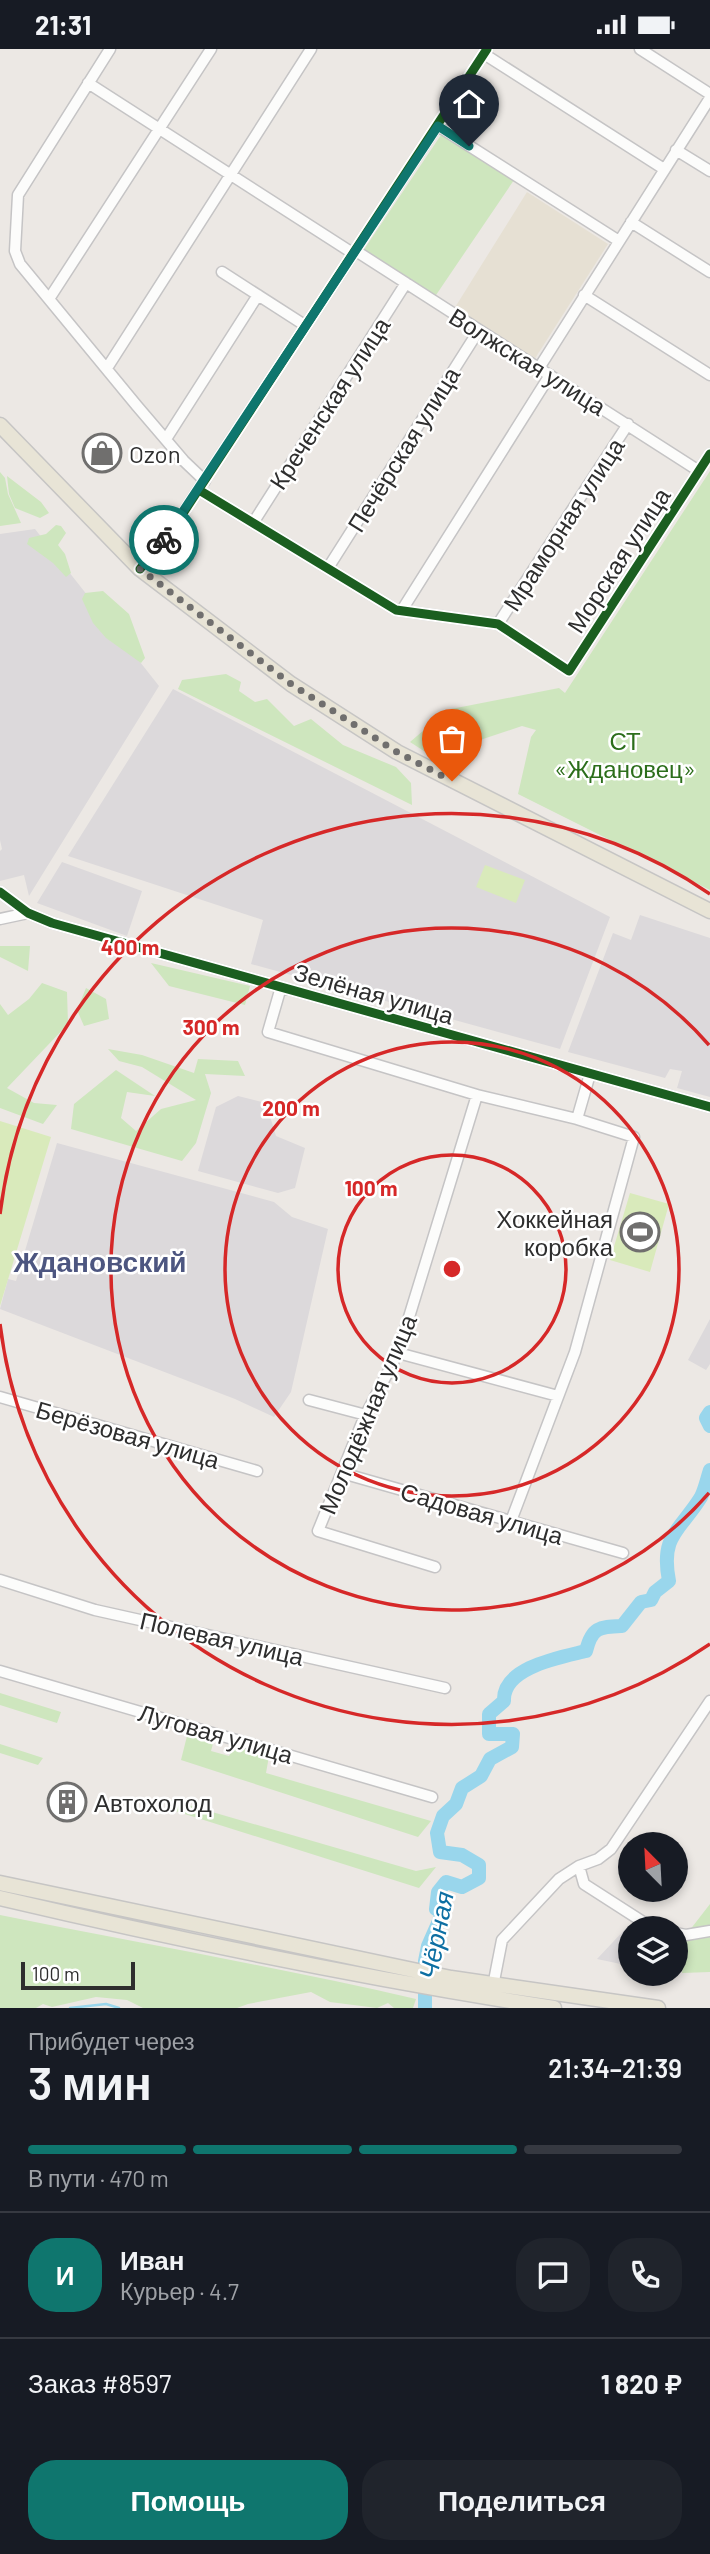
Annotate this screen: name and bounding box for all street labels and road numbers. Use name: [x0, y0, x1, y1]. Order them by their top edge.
street label: Волжская улица: [444, 301, 612, 421]
street label: Креченская улица: [263, 311, 396, 494]
street label: Печёрская улица: [341, 361, 466, 537]
street label: Мраморная улица: [496, 432, 630, 616]
street label: Морская улица: [560, 481, 676, 638]
street label: Зелёная улица: [291, 956, 458, 1030]
street label: Молодёжная улица: [312, 1309, 422, 1518]
street label: Берёзовая улица: [33, 1394, 224, 1474]
street label: Садовая улица: [397, 1476, 567, 1550]
street label: Полевая улица: [137, 1605, 307, 1671]
street label: Луговая улица: [135, 1697, 297, 1769]

